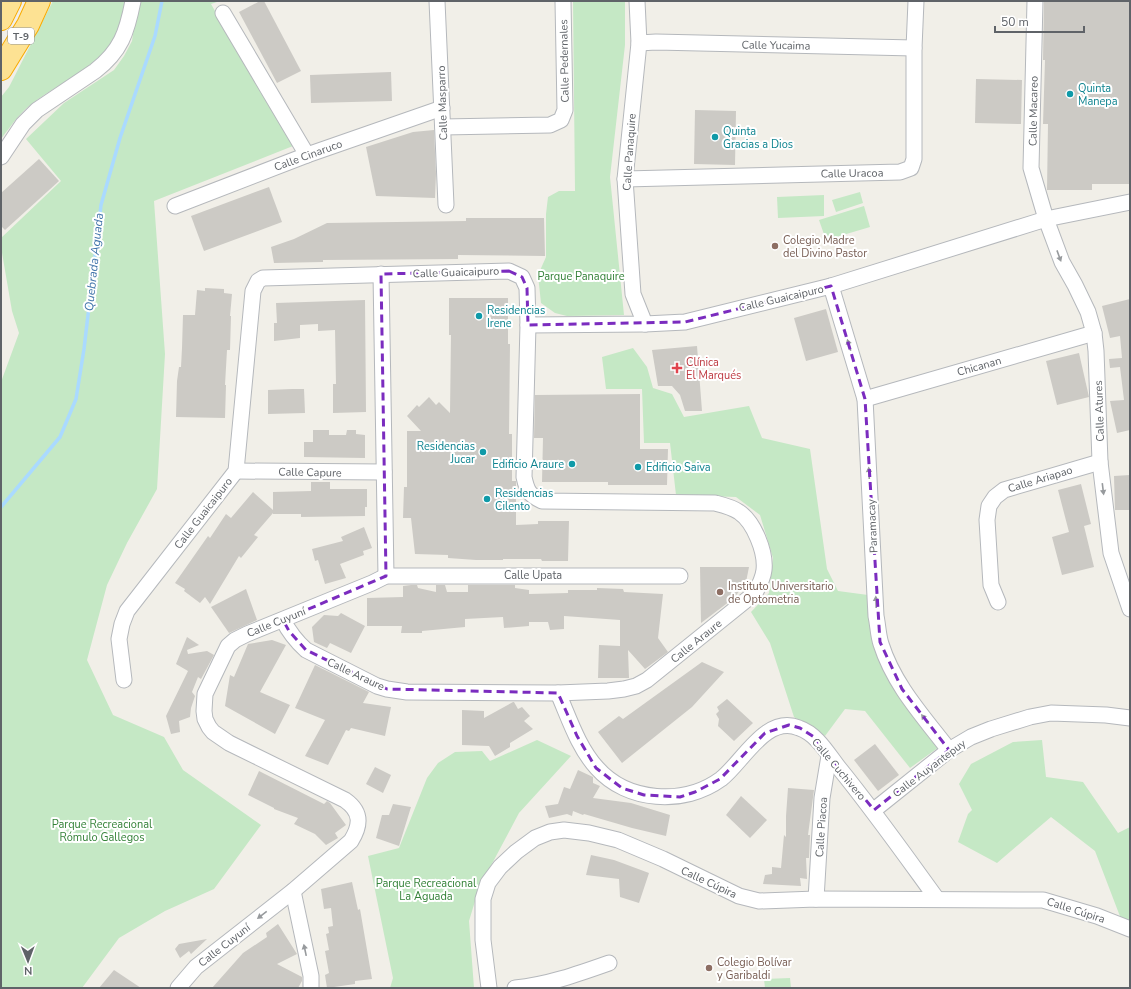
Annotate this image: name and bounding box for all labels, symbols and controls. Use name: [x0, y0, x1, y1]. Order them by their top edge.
scale bar: [995, 8, 1084, 34]
text: 50 m: [1001, 14, 1029, 30]
street label: Calle Pedernales: [556, 19, 573, 103]
road number: T-9: [8, 28, 34, 44]
street label: Calle Yucaima: [741, 37, 811, 54]
street label: Calle Masparro: [434, 65, 451, 141]
street label: Calle Macareo: [1025, 76, 1042, 146]
place label: Quinta Manepa: [1078, 81, 1118, 109]
marker: Quinta Manepa: [1065, 89, 1075, 99]
street label: Calle Panaquire: [619, 113, 640, 191]
place label: Quinta Gracias a Dios: [723, 124, 793, 152]
marker: Quinta Gracias a Dios: [710, 132, 720, 142]
street label: Calle Cinaruco: [272, 136, 344, 175]
street label: Calle Uracoa: [820, 165, 884, 182]
water label: Quebrada Aguada: [81, 212, 107, 312]
place label: Colegio Madre del Divino Pastor: [783, 233, 867, 261]
marker: Colegio Madre del Divino Pastor: [770, 241, 780, 251]
one-way arrow: [1057, 250, 1063, 262]
street label: Calle Guaicaipuro: [412, 263, 500, 282]
park label: Parque Panaquire: [537, 269, 625, 284]
street label: Calle Guaicaipuro: [737, 281, 825, 316]
place label: Residencias Irene: [487, 303, 545, 331]
marker: Residencias Irene: [474, 311, 484, 321]
one-way arrow: [846, 339, 852, 351]
street label: Chicanan: [955, 353, 1003, 380]
place label: Clínica El Marqués: [686, 355, 741, 383]
marker: Clínica El Marqués: [671, 362, 683, 374]
street label: Calle Atures: [1091, 380, 1108, 442]
place label: Residencias Jucar: [417, 439, 475, 467]
marker: Residencias Jucar: [478, 447, 488, 457]
place label: Edificio Araure: [492, 457, 564, 472]
marker: Edificio Araure: [567, 459, 577, 469]
place label: Edificio Saiva: [646, 460, 711, 475]
marker: Edificio Saiva: [633, 462, 643, 472]
street label: Calle Ariapao: [1006, 463, 1074, 496]
street label: Calle Capure: [278, 464, 342, 481]
one-way arrow: [866, 467, 873, 479]
street label: Calle Guaicaipuro: [171, 475, 236, 552]
one-way arrow: [1100, 483, 1107, 496]
place label: Residencias Cilento: [495, 486, 553, 514]
marker: Residencias Cilento: [482, 494, 492, 504]
street label: Paramacay: [864, 498, 881, 553]
street label: Calle Upata: [504, 568, 562, 583]
place label: Instituto Universitario de Optometria: [728, 579, 834, 607]
marker: Instituto Universitario de Optometria: [715, 587, 725, 597]
one-way arrow: [872, 596, 879, 608]
street label: Calle Cuyuní: [245, 603, 309, 641]
street label: Calle Araure: [668, 616, 725, 667]
street label: Calle Araure: [325, 655, 387, 694]
one-way arrow: [921, 714, 929, 725]
street label: Calle Cuchivero: [808, 735, 869, 804]
street label: Calle Auyantepuy: [890, 736, 969, 801]
street label: Calle Piacoa: [812, 796, 831, 858]
park label: Parque Recreacional Rómulo Gallegos: [52, 817, 153, 845]
street label: Calle Cúpira: [678, 863, 739, 902]
park label: Parque Recreacional La Aguada: [376, 876, 477, 904]
street label: Calle Cúpira: [1045, 894, 1107, 927]
one-way arrow: [257, 911, 268, 919]
street label: Calle Cuyuní: [195, 919, 255, 970]
north arrow: [8, 941, 48, 981]
one-way arrow: [302, 943, 308, 956]
place label: Colegio Bolívar y Garibaldi: [717, 955, 792, 983]
text: N: [24, 963, 32, 978]
marker: Colegio Bolívar y Garibaldi: [704, 963, 714, 973]

